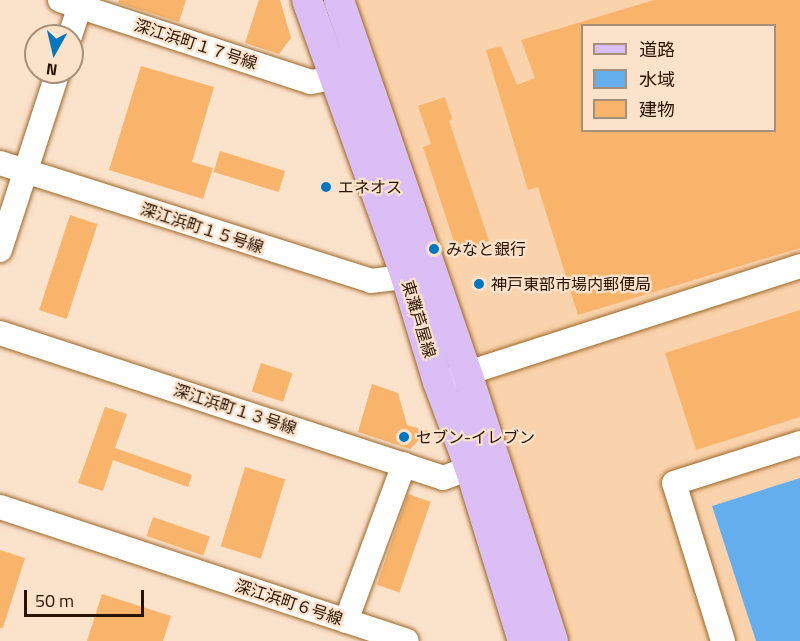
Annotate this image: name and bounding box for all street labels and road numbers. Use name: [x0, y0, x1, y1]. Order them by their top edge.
street label: 深江浜町１７号線: [132, 15, 260, 73]
street label: 深江浜町１５号線: [138, 199, 266, 257]
street label: 東灘芦屋線: [398, 278, 440, 360]
street label: 深江浜町１３号線: [171, 380, 299, 438]
street label: 深江浜町６号線: [233, 576, 345, 628]

